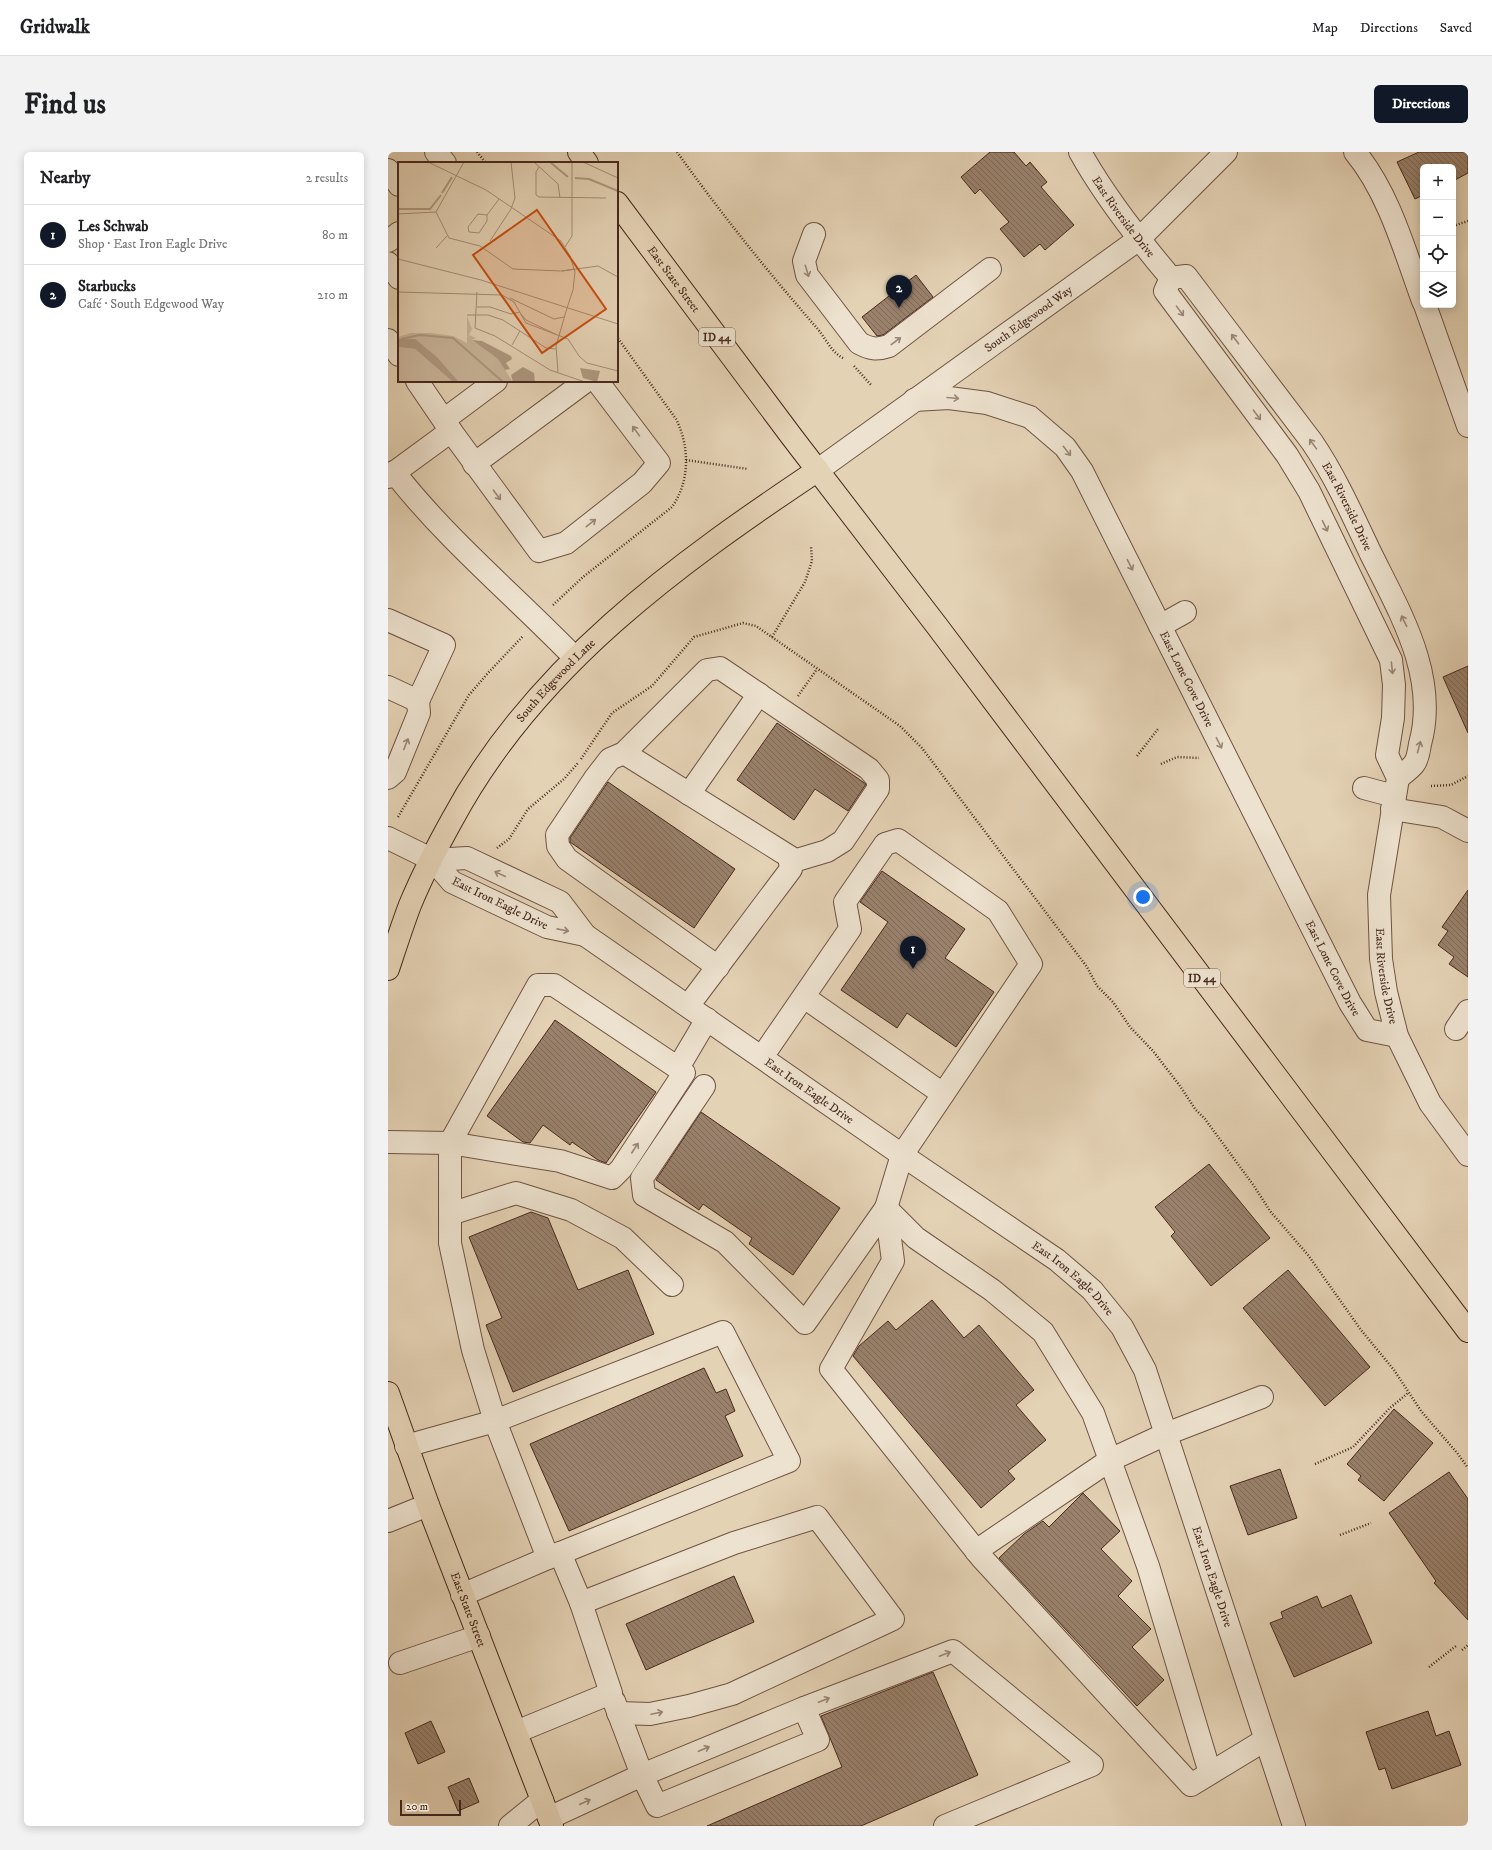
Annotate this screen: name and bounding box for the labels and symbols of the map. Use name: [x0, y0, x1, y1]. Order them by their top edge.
inset map: [398, 162, 618, 382]
street label: East Riverside Drive: [1088, 173, 1158, 261]
street label: East State Street: [644, 243, 703, 316]
one-way arrow: [804, 264, 811, 277]
pin: 2: [886, 275, 912, 308]
street label: South Edgewood Way: [982, 282, 1076, 356]
one-way arrow: [1176, 305, 1184, 316]
road number: ID 44: [699, 328, 735, 346]
one-way arrow: [1231, 334, 1239, 345]
one-way arrow: [890, 337, 901, 345]
one-way arrow: [946, 395, 959, 402]
one-way arrow: [1253, 410, 1261, 421]
one-way arrow: [632, 426, 640, 437]
one-way arrow: [1309, 438, 1317, 449]
one-way arrow: [1063, 445, 1072, 456]
street label: East Riverside Drive: [1318, 460, 1375, 553]
one-way arrow: [493, 489, 501, 500]
one-way arrow: [586, 518, 597, 527]
one-way arrow: [1322, 519, 1329, 531]
one-way arrow: [1126, 558, 1134, 570]
one-way arrow: [1400, 616, 1407, 628]
street label: East Lone Cove Drive: [1156, 629, 1217, 730]
street label: South Edgewood Lane: [513, 636, 599, 725]
one-way arrow: [1388, 662, 1396, 675]
one-way arrow: [1216, 737, 1223, 749]
one-way arrow: [403, 739, 411, 751]
one-way arrow: [1416, 741, 1423, 754]
one-way arrow: [494, 870, 506, 877]
street label: East Iron Eagle Drive: [449, 874, 550, 933]
your location: [1133, 887, 1153, 907]
street label: East Lone Cove Drive: [1302, 918, 1363, 1019]
one-way arrow: [556, 927, 569, 935]
street label: East Riverside Drive: [1372, 928, 1401, 1026]
pin: 1: [900, 936, 926, 969]
road number: ID 44: [1184, 969, 1220, 987]
street label: East Iron Eagle Drive: [761, 1055, 857, 1127]
one-way arrow: [631, 1142, 640, 1153]
street label: East Iron Eagle Drive: [1029, 1238, 1117, 1319]
street label: East Iron Eagle Drive: [1189, 1524, 1236, 1629]
street label: East State Street: [447, 1570, 489, 1649]
one-way arrow: [939, 1650, 951, 1658]
one-way arrow: [817, 1696, 829, 1704]
one-way arrow: [650, 1708, 663, 1716]
one-way arrow: [697, 1745, 709, 1753]
scale bar: [400, 1798, 461, 1817]
one-way arrow: [578, 1798, 590, 1805]

